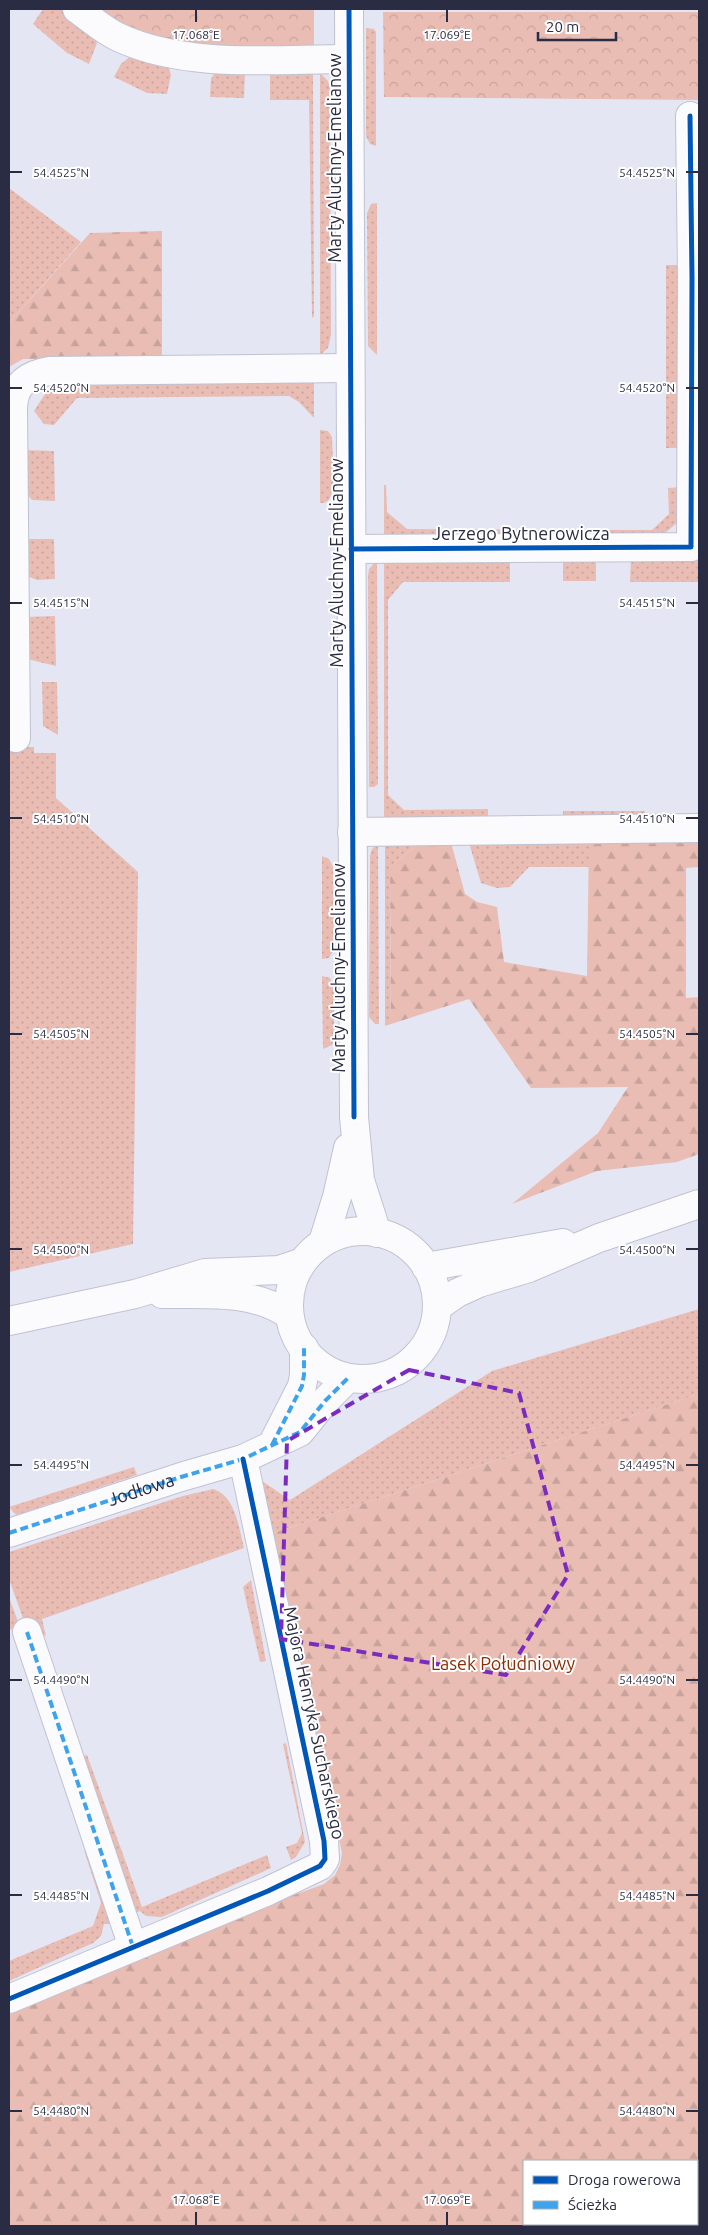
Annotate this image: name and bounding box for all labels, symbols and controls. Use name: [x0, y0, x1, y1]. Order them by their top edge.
scale bar: [538, 10, 616, 42]
text: 20 m: [546, 18, 579, 35]
text: 17.068°E: [172, 28, 220, 41]
text: 17.069°E: [423, 28, 471, 41]
street label: Marty Aluchny-Emelianow: [324, 53, 344, 263]
text: 54.4525°N: [33, 166, 89, 179]
text: 54.4525°N: [619, 166, 675, 179]
text: 54.4520°N: [33, 381, 89, 394]
text: 54.4520°N: [619, 381, 675, 394]
street label: Marty Aluchny-Emelianow: [326, 458, 346, 668]
street label: Jerzego Bytnerowicza: [432, 523, 610, 543]
text: 54.4515°N: [33, 596, 89, 609]
text: 54.4515°N: [619, 596, 675, 609]
text: 54.4510°N: [33, 812, 89, 825]
text: 54.4510°N: [619, 812, 675, 825]
street label: Marty Aluchny-Emelianow: [328, 863, 348, 1073]
text: 54.4505°N: [33, 1027, 89, 1040]
text: 54.4505°N: [619, 1027, 675, 1040]
text: 54.4500°N: [33, 1243, 89, 1256]
text: 54.4500°N: [619, 1243, 675, 1256]
text: 54.4495°N: [33, 1458, 89, 1471]
text: 54.4495°N: [619, 1458, 675, 1471]
street label: Jodłowa: [105, 1469, 177, 1509]
street label: Majora Henryka Sucharskiego: [280, 1605, 349, 1841]
park label: Lasek Południowy: [431, 1653, 575, 1673]
text: 54.4490°N: [33, 1673, 89, 1686]
text: 54.4490°N: [619, 1673, 675, 1686]
text: 54.4485°N: [33, 1889, 89, 1902]
text: 54.4485°N: [619, 1889, 675, 1902]
text: 54.4480°N: [33, 2104, 89, 2117]
text: 54.4480°N: [619, 2104, 675, 2117]
legend: [523, 2160, 698, 2225]
text: Droga rowerowa: [568, 2171, 681, 2188]
text: 17.068°E: [172, 2193, 220, 2206]
text: 17.069°E: [423, 2193, 471, 2206]
text: Ścieżka: [568, 2196, 617, 2213]

